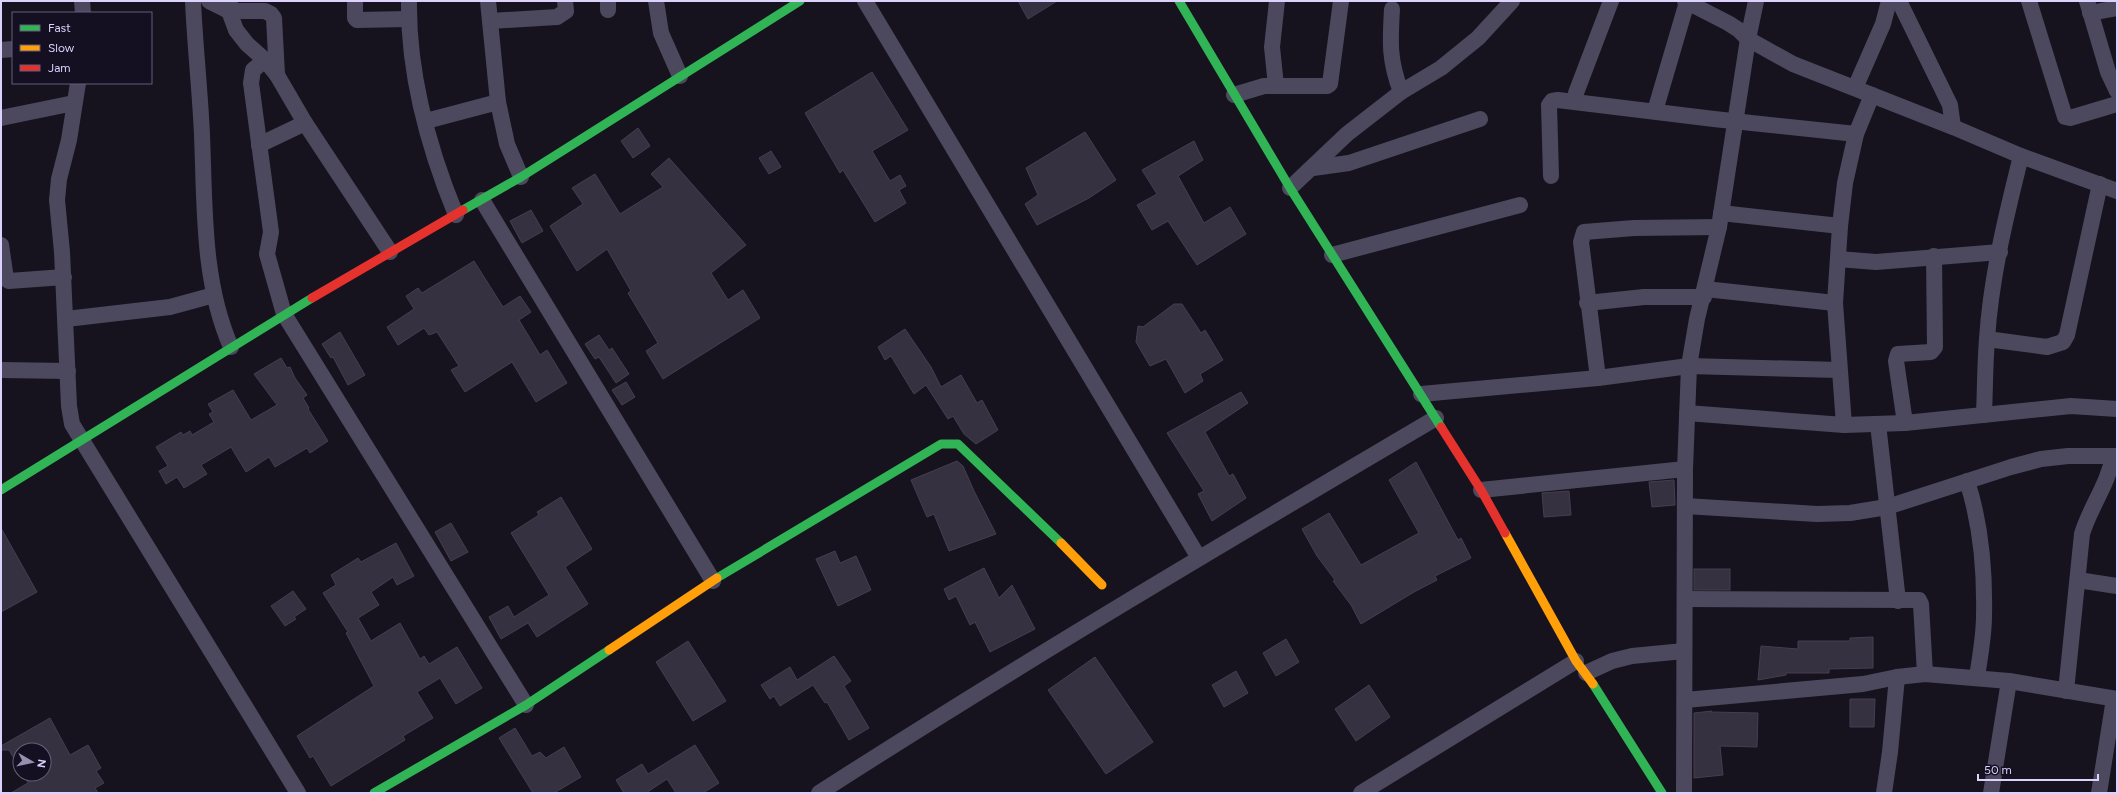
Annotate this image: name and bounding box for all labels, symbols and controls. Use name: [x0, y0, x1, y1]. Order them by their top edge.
legend: [12, 12, 152, 84]
text: Fast: [48, 21, 71, 35]
text: Slow: [48, 41, 75, 55]
text: Jam: [48, 61, 71, 75]
north arrow: [12, 742, 52, 782]
scale bar: [1978, 756, 2098, 782]
text: N: [34, 758, 48, 769]
text: 50 m: [1984, 763, 2012, 777]

